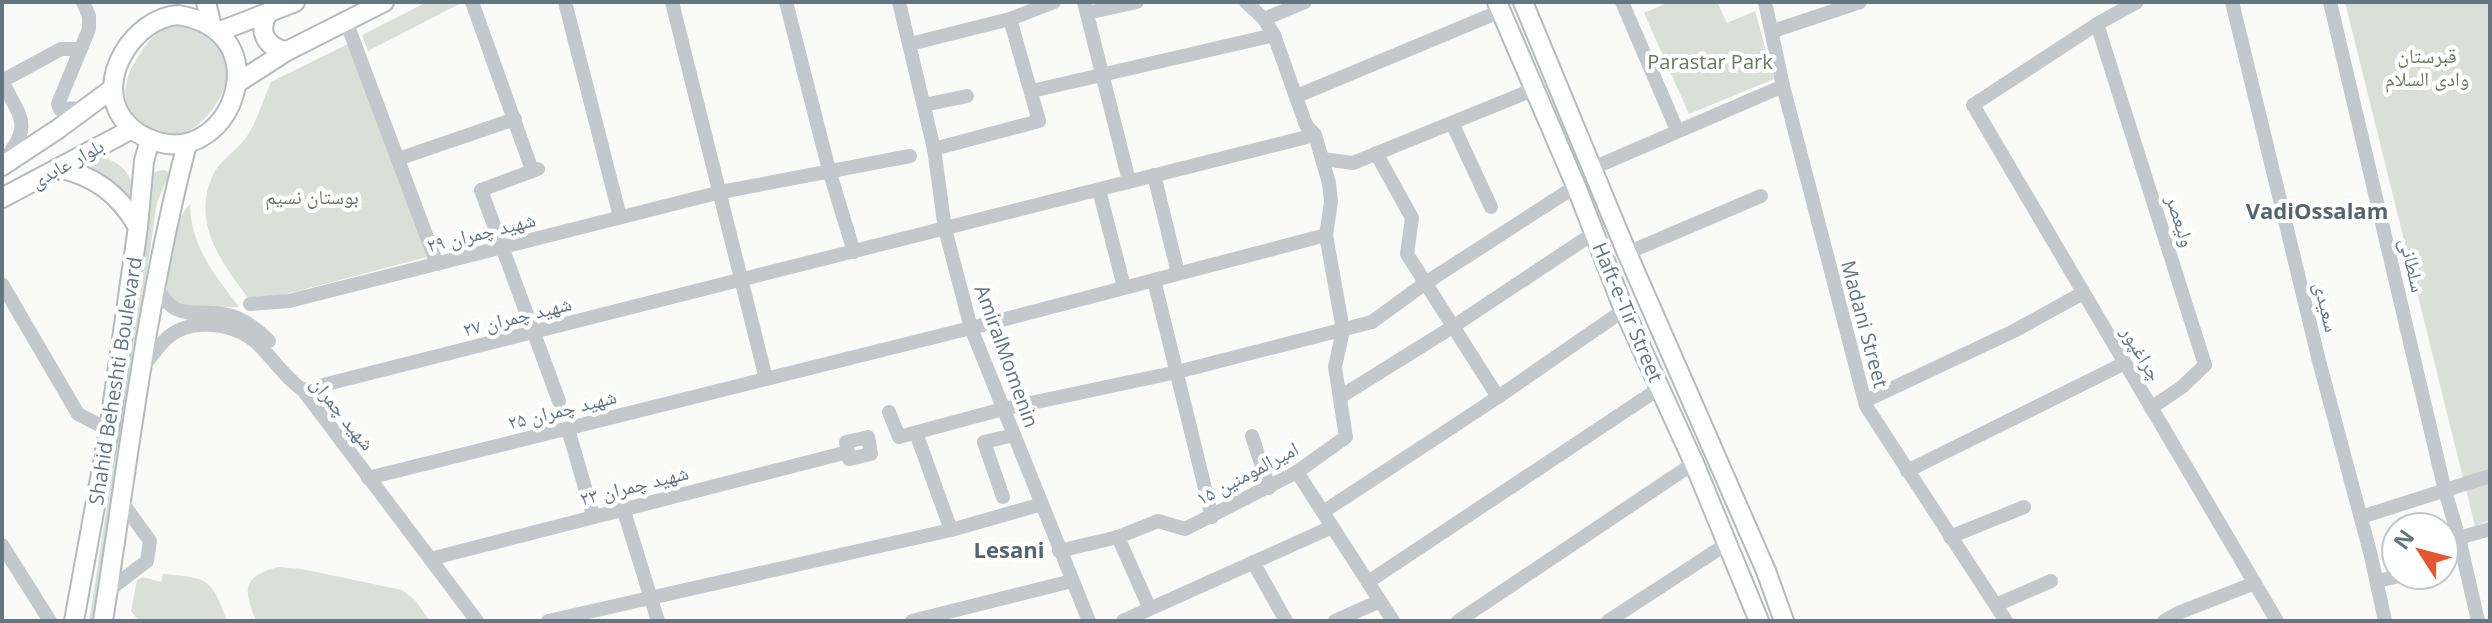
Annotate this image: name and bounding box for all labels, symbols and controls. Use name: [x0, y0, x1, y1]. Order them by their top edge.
park label: قبرستان وادی السلام: [2385, 42, 2469, 93]
park label: Parastar Park: [1647, 48, 1773, 75]
street label: بلوار عابدی: [25, 132, 109, 194]
park label: بوستان نسیم: [265, 183, 359, 211]
street label: ولیعصر: [2160, 191, 2202, 250]
district label: VadiOssalam: [2246, 195, 2388, 225]
street label: شهید چمران ۲۹: [424, 205, 538, 259]
street label: سلطانی: [2394, 235, 2432, 295]
street label: Haft-e-Tir Street: [1586, 238, 1670, 386]
street label: Shahid Beheshti Boulevard: [82, 255, 148, 507]
street label: Madani Street: [1835, 257, 1895, 391]
street label: سعیدی: [2308, 279, 2346, 335]
street label: AmiralMomenin: [969, 281, 1045, 431]
street label: شهید چمران ۲۷: [460, 289, 574, 343]
street label: چراغپور: [2114, 319, 2169, 386]
street label: شهید چمران: [305, 370, 381, 456]
street label: شهید چمران ۲۵: [505, 382, 619, 436]
street label: امیرالمومنین ۱۵: [1191, 435, 1303, 511]
street label: شهید چمران ۲۳: [577, 458, 691, 512]
north arrow: [2380, 511, 2460, 591]
text: N: [2386, 523, 2420, 555]
district label: Lesani: [974, 534, 1044, 564]

